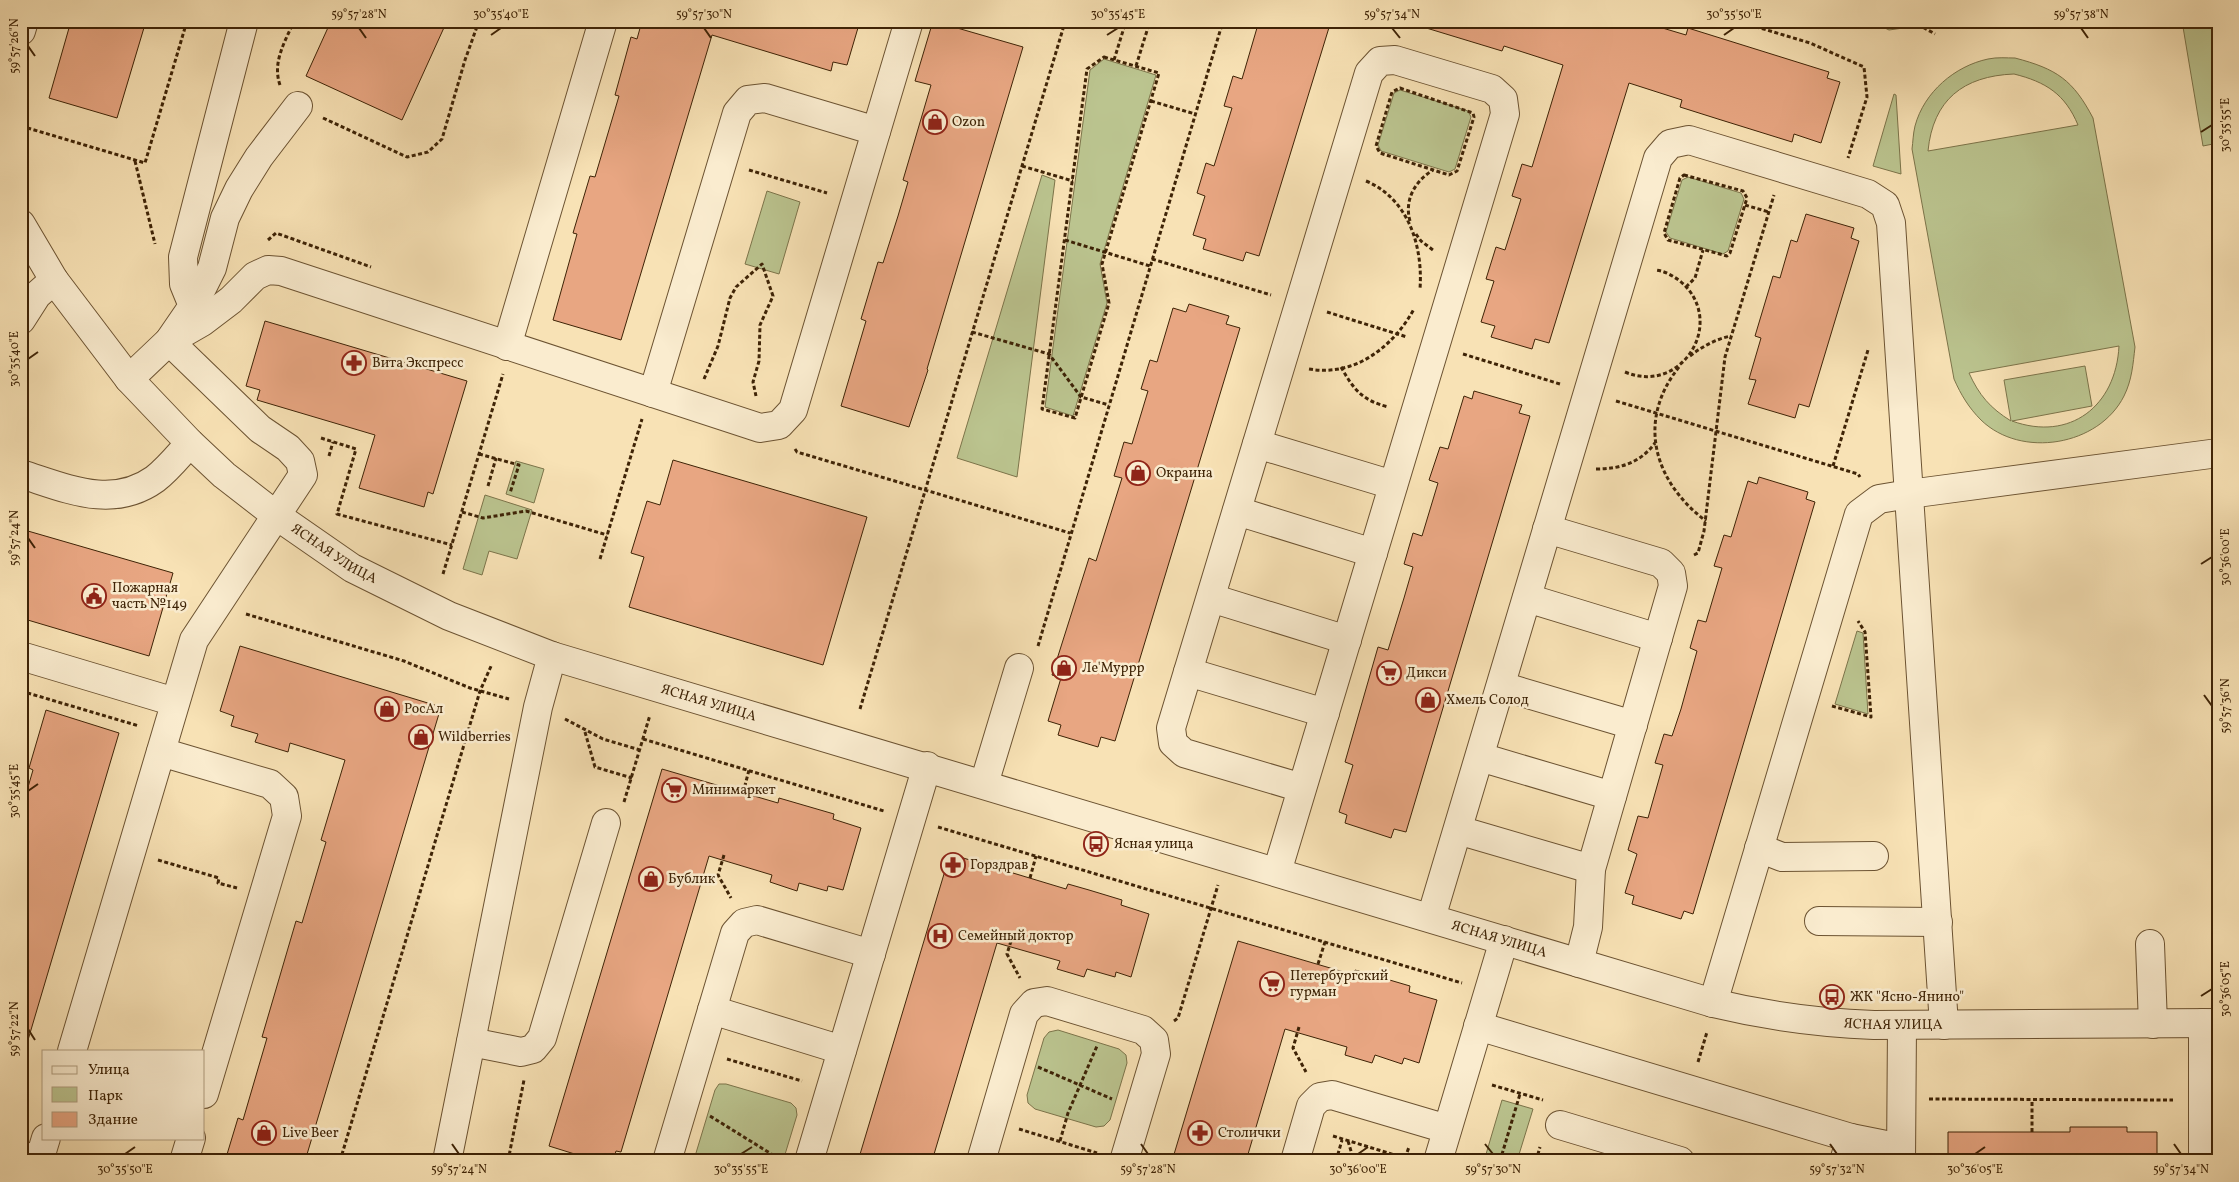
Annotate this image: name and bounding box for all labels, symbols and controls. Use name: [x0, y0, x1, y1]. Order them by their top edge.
text: 59°57'28"N: [331, 7, 387, 23]
text: 30°35'40"E: [473, 7, 529, 23]
text: 59°57'30"N: [676, 7, 732, 23]
text: 30°35'45"E: [1091, 7, 1145, 23]
text: 59°57'34"N: [1364, 7, 1420, 23]
text: 30°35'50"E: [1706, 7, 1762, 23]
text: 59°57'38"N: [2053, 7, 2109, 23]
text: 59°57'26"N: [7, 18, 23, 74]
text: 30°35'55"E: [2218, 98, 2234, 152]
shop icon: Ozon: [922, 109, 948, 135]
place label: Ozon: [952, 113, 985, 132]
text: 30°35'40"E: [7, 331, 23, 387]
pharmacy icon: Вита Экспресс: [341, 350, 367, 376]
place label: Вита Экспресс: [372, 354, 463, 373]
shop icon: Окраина: [1125, 460, 1151, 486]
place label: Окраина: [1156, 464, 1213, 483]
text: 59°57'24"N: [7, 510, 23, 566]
street label: ЯСНАЯ УЛИЦА: [287, 519, 380, 588]
text: 30°36'00"E: [2218, 528, 2234, 586]
place label: Пожарная чаcть №149: [112, 579, 187, 614]
public building icon: Пожарная чаcть №149: [81, 583, 107, 609]
shop icon: Ле'Муррр: [1051, 655, 1077, 681]
place label: Ле'Муррр: [1082, 659, 1145, 678]
supermarket icon: Дикси: [1376, 660, 1402, 686]
place label: Дикси: [1406, 664, 1447, 683]
text: 59°57'36"N: [2218, 678, 2234, 734]
street label: ЯСНАЯ УЛИЦА: [659, 680, 759, 726]
shop icon: Хмель Солод: [1415, 687, 1441, 713]
place label: Хмель Солод: [1446, 691, 1529, 710]
shop icon: РосАл: [374, 696, 400, 722]
place label: РосАл: [404, 700, 443, 719]
shop icon: Wildberries: [408, 724, 434, 750]
place label: Wildberries: [438, 728, 511, 747]
text: 30°35'45"E: [7, 764, 23, 818]
supermarket icon: Минимаркет: [661, 777, 687, 803]
place label: Минимаркет: [692, 781, 776, 800]
bus stop icon: Ясная улица: [1083, 831, 1109, 857]
place label: Ясная улица: [1114, 835, 1193, 854]
pharmacy icon: Горздрав: [940, 852, 966, 878]
place label: Горздрав: [970, 856, 1028, 875]
shop icon: Бублик: [638, 866, 664, 892]
place label: Бублик: [668, 870, 716, 889]
street label: ЯСНАЯ УЛИЦА: [1449, 916, 1550, 962]
hospital icon: Семейный доктор: [927, 923, 953, 949]
place label: Семейный доктор: [958, 927, 1074, 946]
text: 30°36'05"E: [2218, 961, 2234, 1017]
place label: Петербургский гурман: [1290, 967, 1389, 1002]
supermarket icon: Петербургский гурман: [1259, 971, 1285, 997]
bus stop icon: ЖК "Ясно-Янино": [1819, 984, 1845, 1010]
place label: ЖК "Ясно-Янино": [1850, 988, 1964, 1007]
text: 59°57'22"N: [7, 1001, 23, 1057]
street label: ЯСНАЯ УЛИЦА: [1843, 1014, 1943, 1035]
legend: [42, 1050, 205, 1140]
text: Улица: [88, 1060, 130, 1081]
text: Парк: [88, 1086, 123, 1107]
text: Здание: [88, 1110, 138, 1131]
shop icon: Live Beer: [251, 1120, 277, 1146]
pharmacy icon: Столички: [1187, 1120, 1213, 1146]
place label: Live Beer: [282, 1124, 339, 1143]
place label: Столички: [1218, 1124, 1281, 1143]
text: 30°35'50"E: [97, 1162, 153, 1178]
text: 59°57'24"N: [431, 1162, 487, 1178]
text: 30°35'55"E: [714, 1162, 768, 1178]
text: 59°57'28"N: [1120, 1162, 1176, 1178]
text: 30°36'00"E: [1329, 1162, 1387, 1178]
text: 59°57'30"N: [1465, 1162, 1521, 1178]
text: 59°57'32"N: [1809, 1162, 1865, 1178]
text: 30°36'05"E: [1947, 1162, 2003, 1178]
text: 59°57'34"N: [2153, 1162, 2209, 1178]

